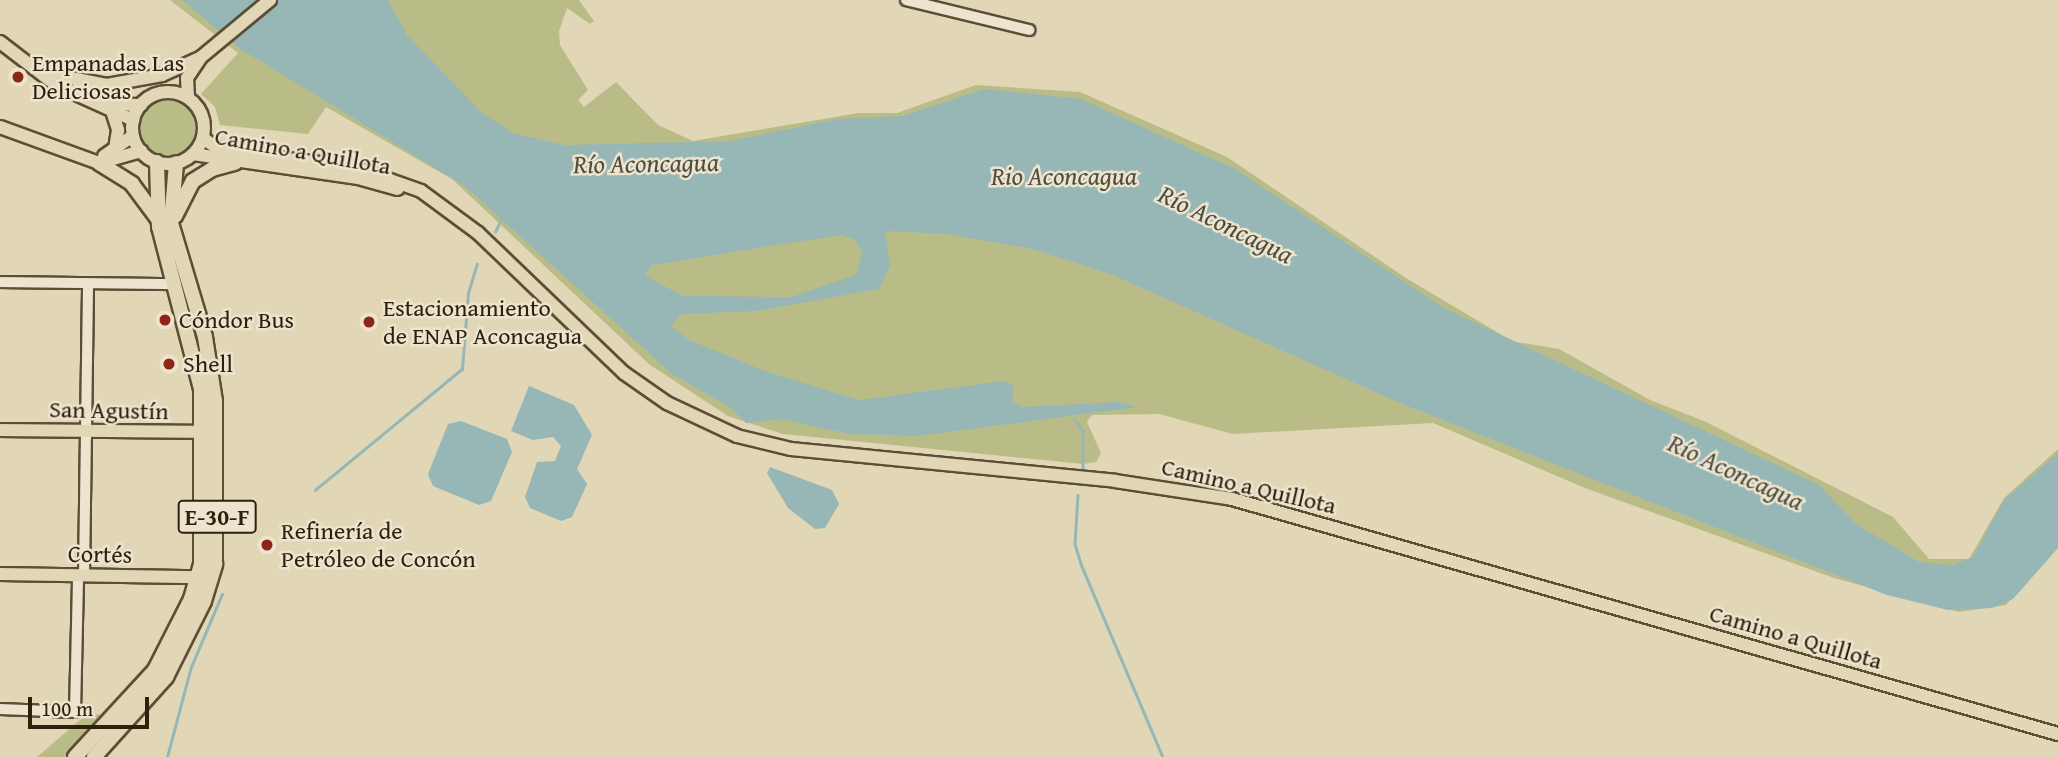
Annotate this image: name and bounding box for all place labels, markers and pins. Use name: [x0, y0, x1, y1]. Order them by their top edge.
place label: Empanadas Las Deliciosas: [32, 49, 184, 105]
marker: Empanadas Las Deliciosas: [10, 69, 26, 85]
place label: Estacionamiento de ENAP Aconcagua: [383, 294, 582, 350]
place label: Cóndor Bus: [179, 306, 294, 334]
marker: Cóndor Bus: [157, 312, 173, 328]
marker: Estacionamiento de ENAP Aconcagua: [361, 314, 377, 330]
place label: Shell: [183, 350, 233, 378]
marker: Shell: [161, 356, 177, 372]
place label: Refinería de Petróleo de Concón: [281, 517, 476, 573]
marker: Refinería de Petróleo de Concón: [259, 537, 275, 553]

